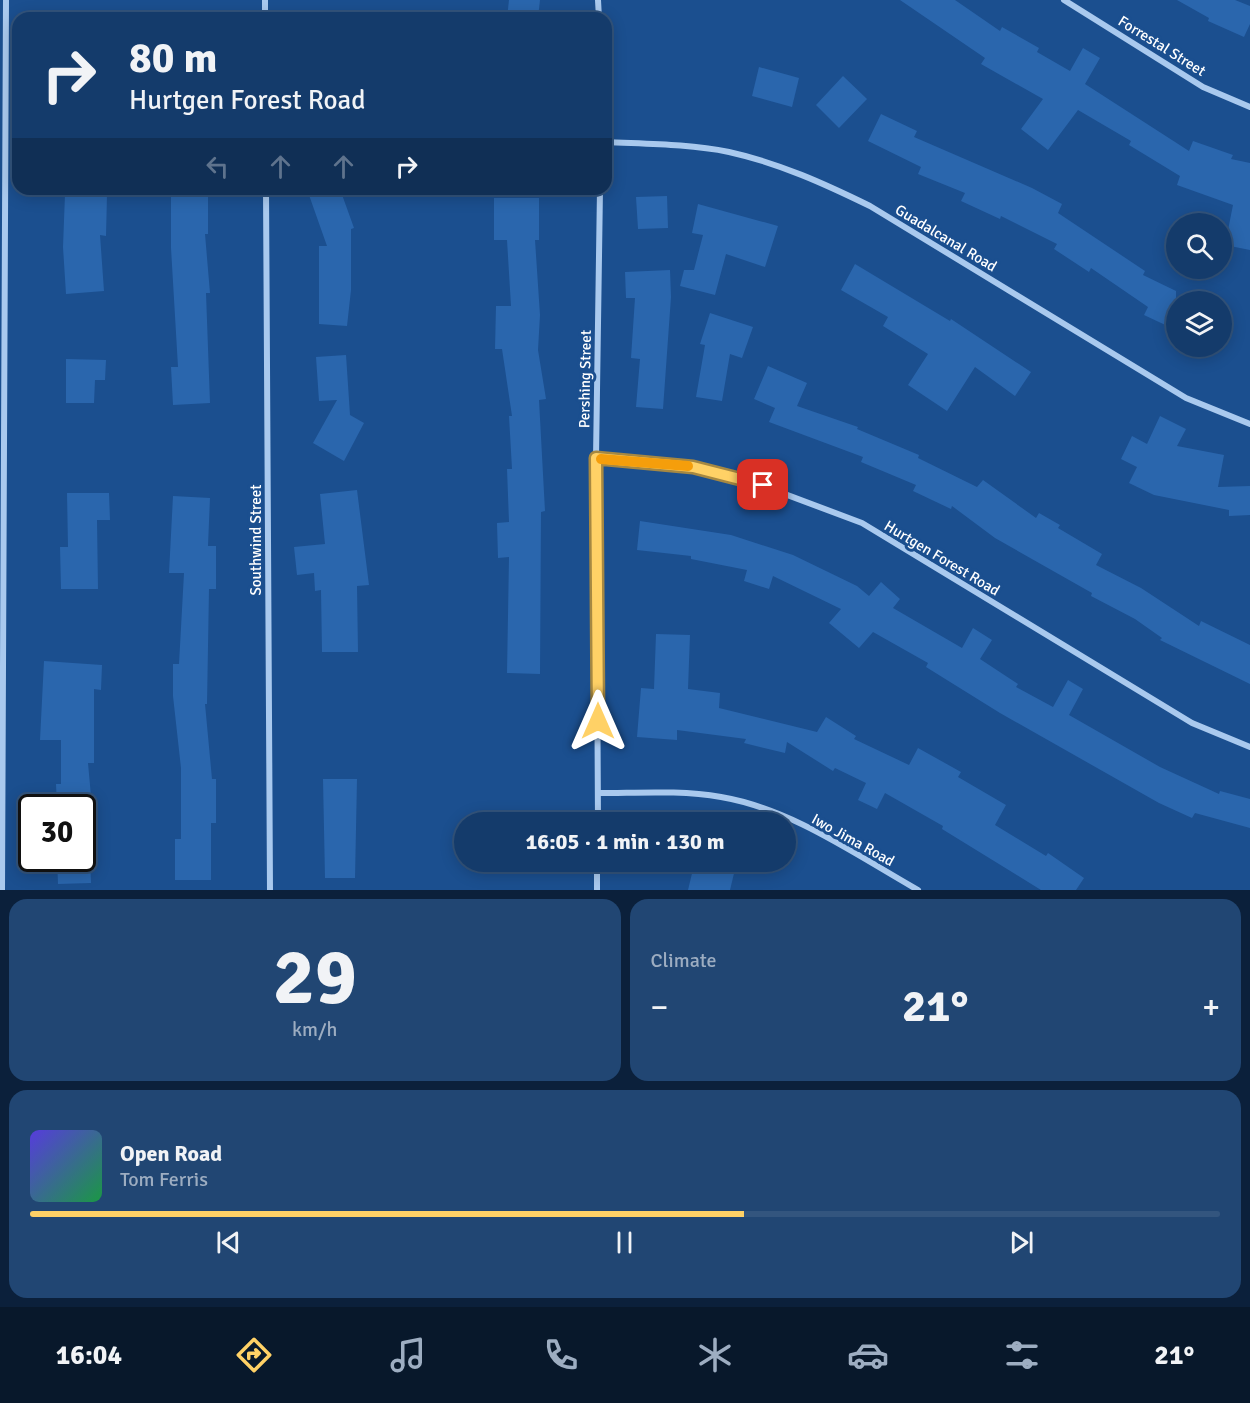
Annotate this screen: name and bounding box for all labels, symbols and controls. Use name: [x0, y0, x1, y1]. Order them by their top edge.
street label: Forrestal Street: [1115, 12, 1209, 80]
text: 80 m: [129, 33, 218, 84]
icon: right: [30, 36, 108, 114]
text: Hurtgen Forest Road: [129, 84, 366, 117]
icon: left: [201, 150, 234, 183]
icon: ahead: [264, 150, 297, 183]
icon: ahead: [327, 150, 360, 183]
icon: right: [390, 150, 423, 183]
street label: Guadalcanal Road: [892, 201, 1000, 275]
map controls: [1166, 213, 1232, 357]
button: search: [1166, 213, 1232, 279]
button: layers: [1166, 291, 1232, 357]
street label: Pershing Street: [575, 330, 595, 428]
pin: [737, 459, 788, 510]
icon: arrive: [746, 468, 779, 501]
street label: Southwind Street: [247, 484, 265, 596]
street label: Hurtgen Forest Road: [881, 516, 1003, 600]
position arrow: [566, 689, 630, 753]
speed limit sign: 30: [18, 794, 96, 872]
street label: Iwo Jima Road: [808, 810, 898, 870]
text: 16:05 · 1 min · 130 m: [525, 828, 725, 855]
text: 29: [273, 930, 357, 1026]
text: Climate: [651, 948, 716, 973]
text: 21°: [902, 979, 969, 1034]
text: −: [651, 987, 668, 1028]
text: +: [1202, 987, 1220, 1028]
text: km/h: [292, 1017, 337, 1042]
text: Open Road: [120, 1140, 222, 1167]
text: Tom Ferris: [120, 1167, 208, 1192]
icon: previous: [212, 1226, 245, 1259]
icon: pause: [608, 1226, 641, 1259]
icon: next: [1005, 1226, 1038, 1259]
icon: directions: [233, 1334, 275, 1376]
icon: music: [387, 1334, 429, 1376]
icon: phone: [540, 1334, 582, 1376]
icon: climate: [694, 1334, 736, 1376]
icon: car: [847, 1334, 889, 1376]
icon: filters: [1001, 1334, 1043, 1376]
text: 16:04: [56, 1339, 122, 1372]
text: 21°: [1154, 1339, 1194, 1372]

